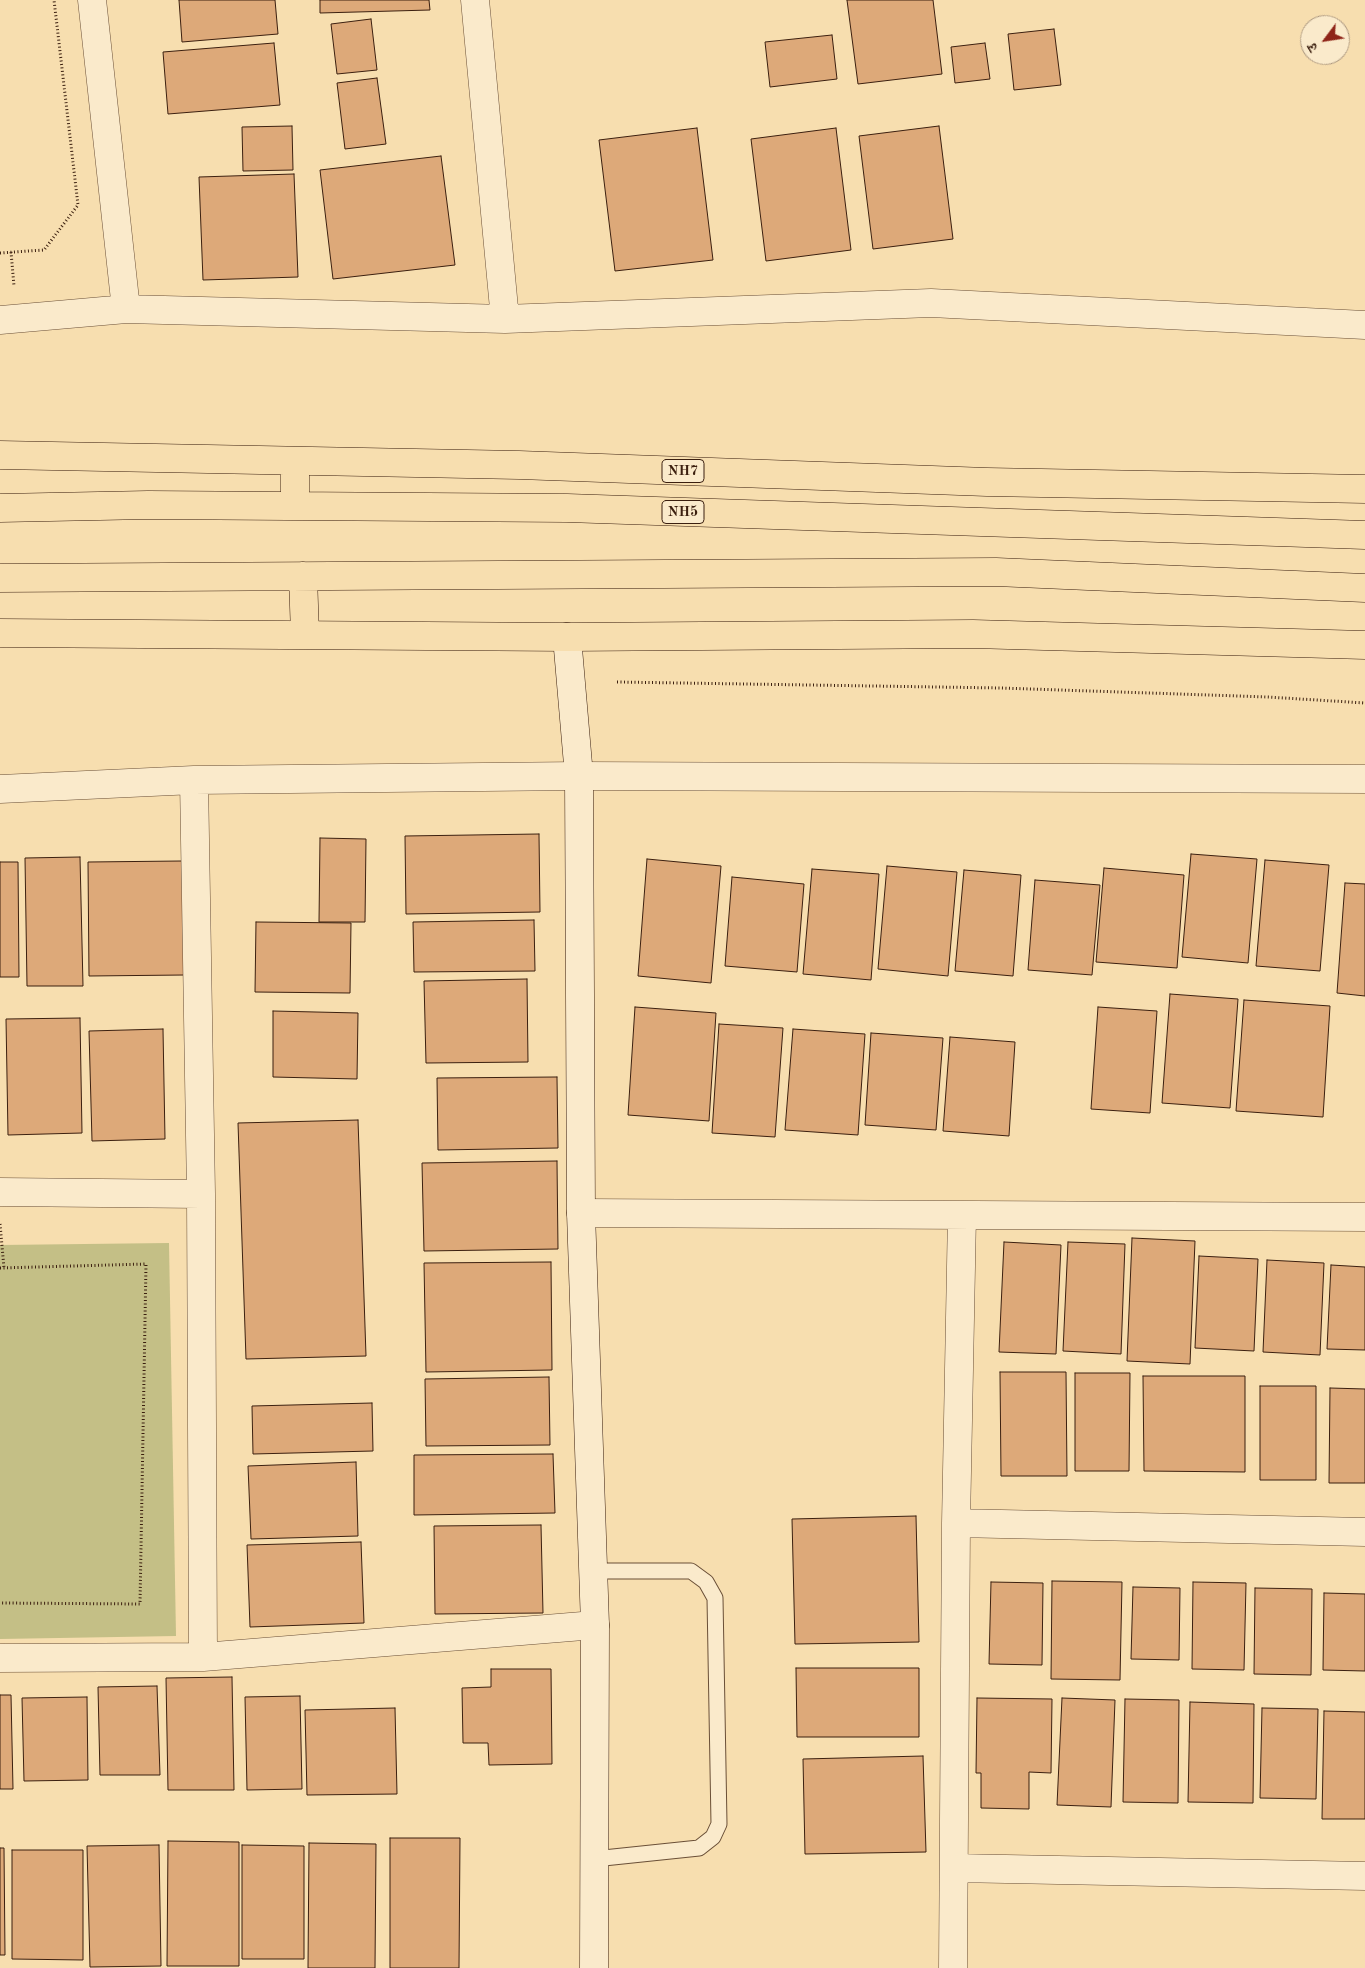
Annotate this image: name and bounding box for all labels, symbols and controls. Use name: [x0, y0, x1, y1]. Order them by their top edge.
north arrow: [1300, 15, 1350, 65]
text: उ: [1305, 41, 1321, 54]
road number: NH7: [662, 460, 704, 482]
road number: NH5: [662, 501, 704, 524]

